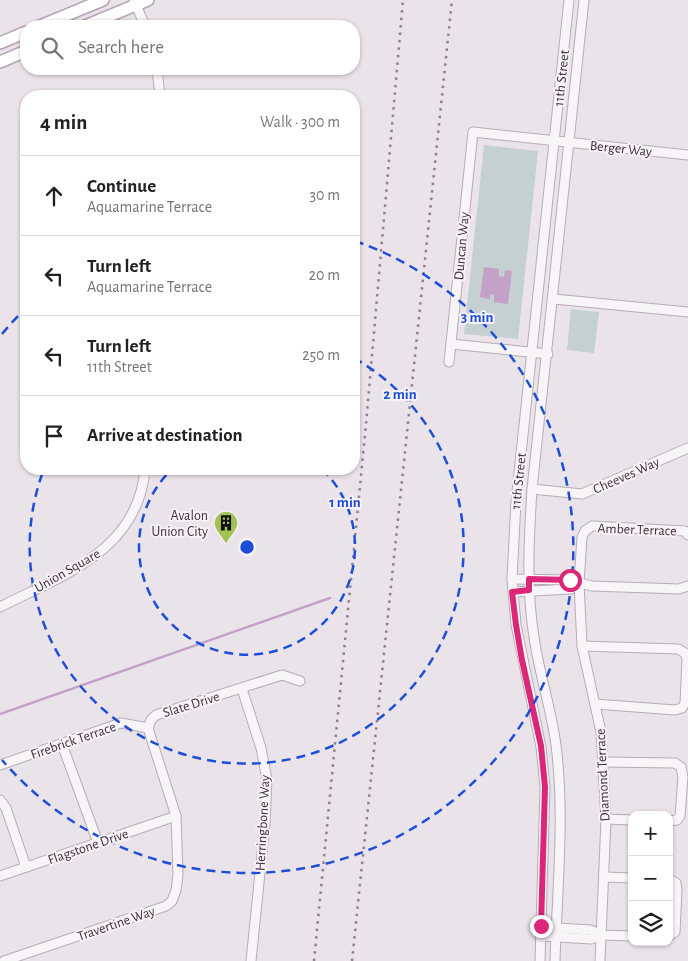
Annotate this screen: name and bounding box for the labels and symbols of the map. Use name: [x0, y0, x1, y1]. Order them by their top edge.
street label: 11th Street: [552, 49, 572, 107]
street label: Berger Way: [589, 139, 653, 159]
street label: Duncan Way: [452, 211, 472, 281]
text: 3 min: [461, 310, 493, 325]
text: 2 min: [383, 387, 417, 402]
street label: 11th Street: [509, 452, 529, 510]
street label: Cheeves Way: [591, 455, 662, 497]
text: 1 min: [329, 495, 361, 510]
place label: Avalon Union City: [152, 509, 208, 539]
building icon: Avalon Union City: [213, 510, 239, 544]
street label: Amber Terrace: [597, 522, 677, 538]
centre of rings: [238, 538, 256, 556]
street label: Union Square: [32, 546, 103, 595]
route start: [559, 569, 582, 592]
street label: Slate Drive: [161, 690, 221, 720]
street label: Firebrick Terrace: [29, 720, 118, 762]
street label: Diamond Terrace: [594, 728, 612, 822]
street label: Herringbone Way: [253, 775, 273, 871]
street label: Flagstone Drive: [46, 827, 130, 867]
street label: Travertine Way: [76, 904, 157, 944]
route end: [530, 915, 553, 938]

